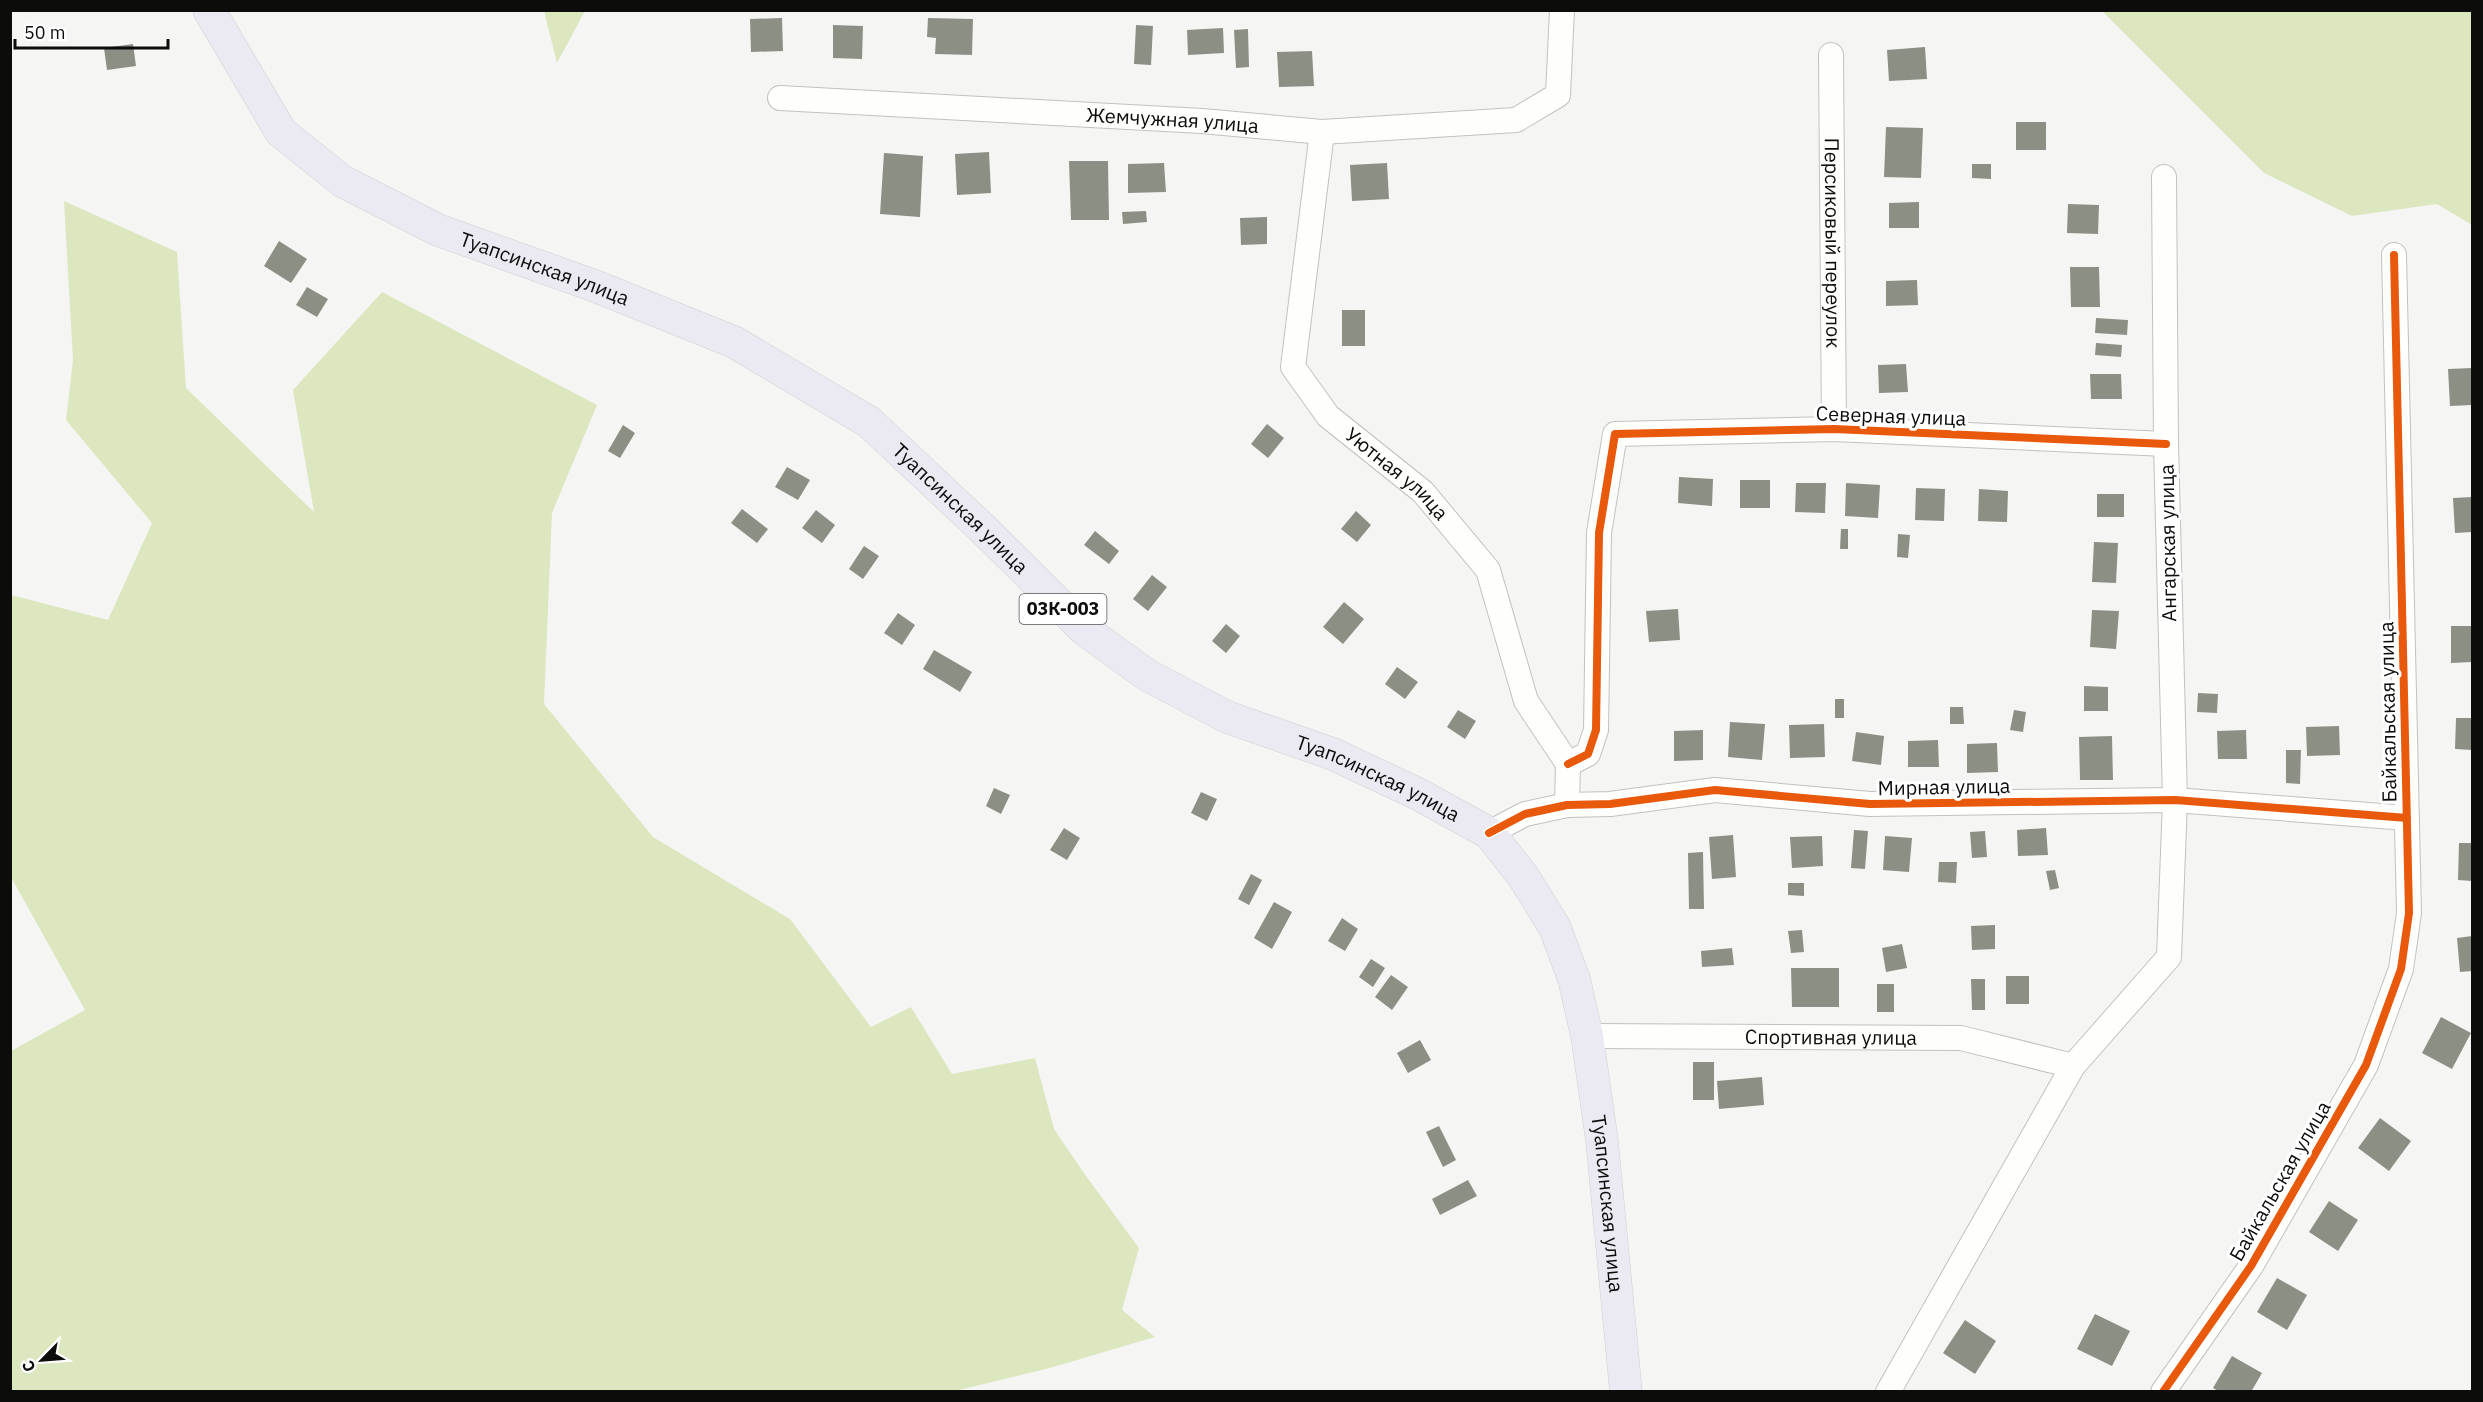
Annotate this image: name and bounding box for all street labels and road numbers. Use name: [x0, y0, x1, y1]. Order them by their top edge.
street label: Жемчужная улица: [1085, 101, 1260, 139]
street label: Персиковый переулок: [1819, 138, 1847, 348]
street label: Туапсинская улица: [456, 225, 634, 312]
street label: Северная улица: [1815, 399, 1967, 432]
street label: Уютная улица: [1340, 421, 1455, 526]
street label: Туапсинская улица: [887, 437, 1035, 580]
street label: Ангарская улица: [2153, 464, 2182, 622]
road number: 03К-003: [1020, 594, 1106, 624]
street label: Байкальская улица: [2372, 621, 2403, 803]
street label: Туапсинская улица: [1292, 728, 1465, 828]
street label: Мирная улица: [1877, 772, 2011, 801]
street label: Спортивная улица: [1745, 1023, 1917, 1051]
street label: Байкальская улица: [2223, 1095, 2337, 1266]
street label: Туапсинская улица: [1585, 1113, 1630, 1294]

